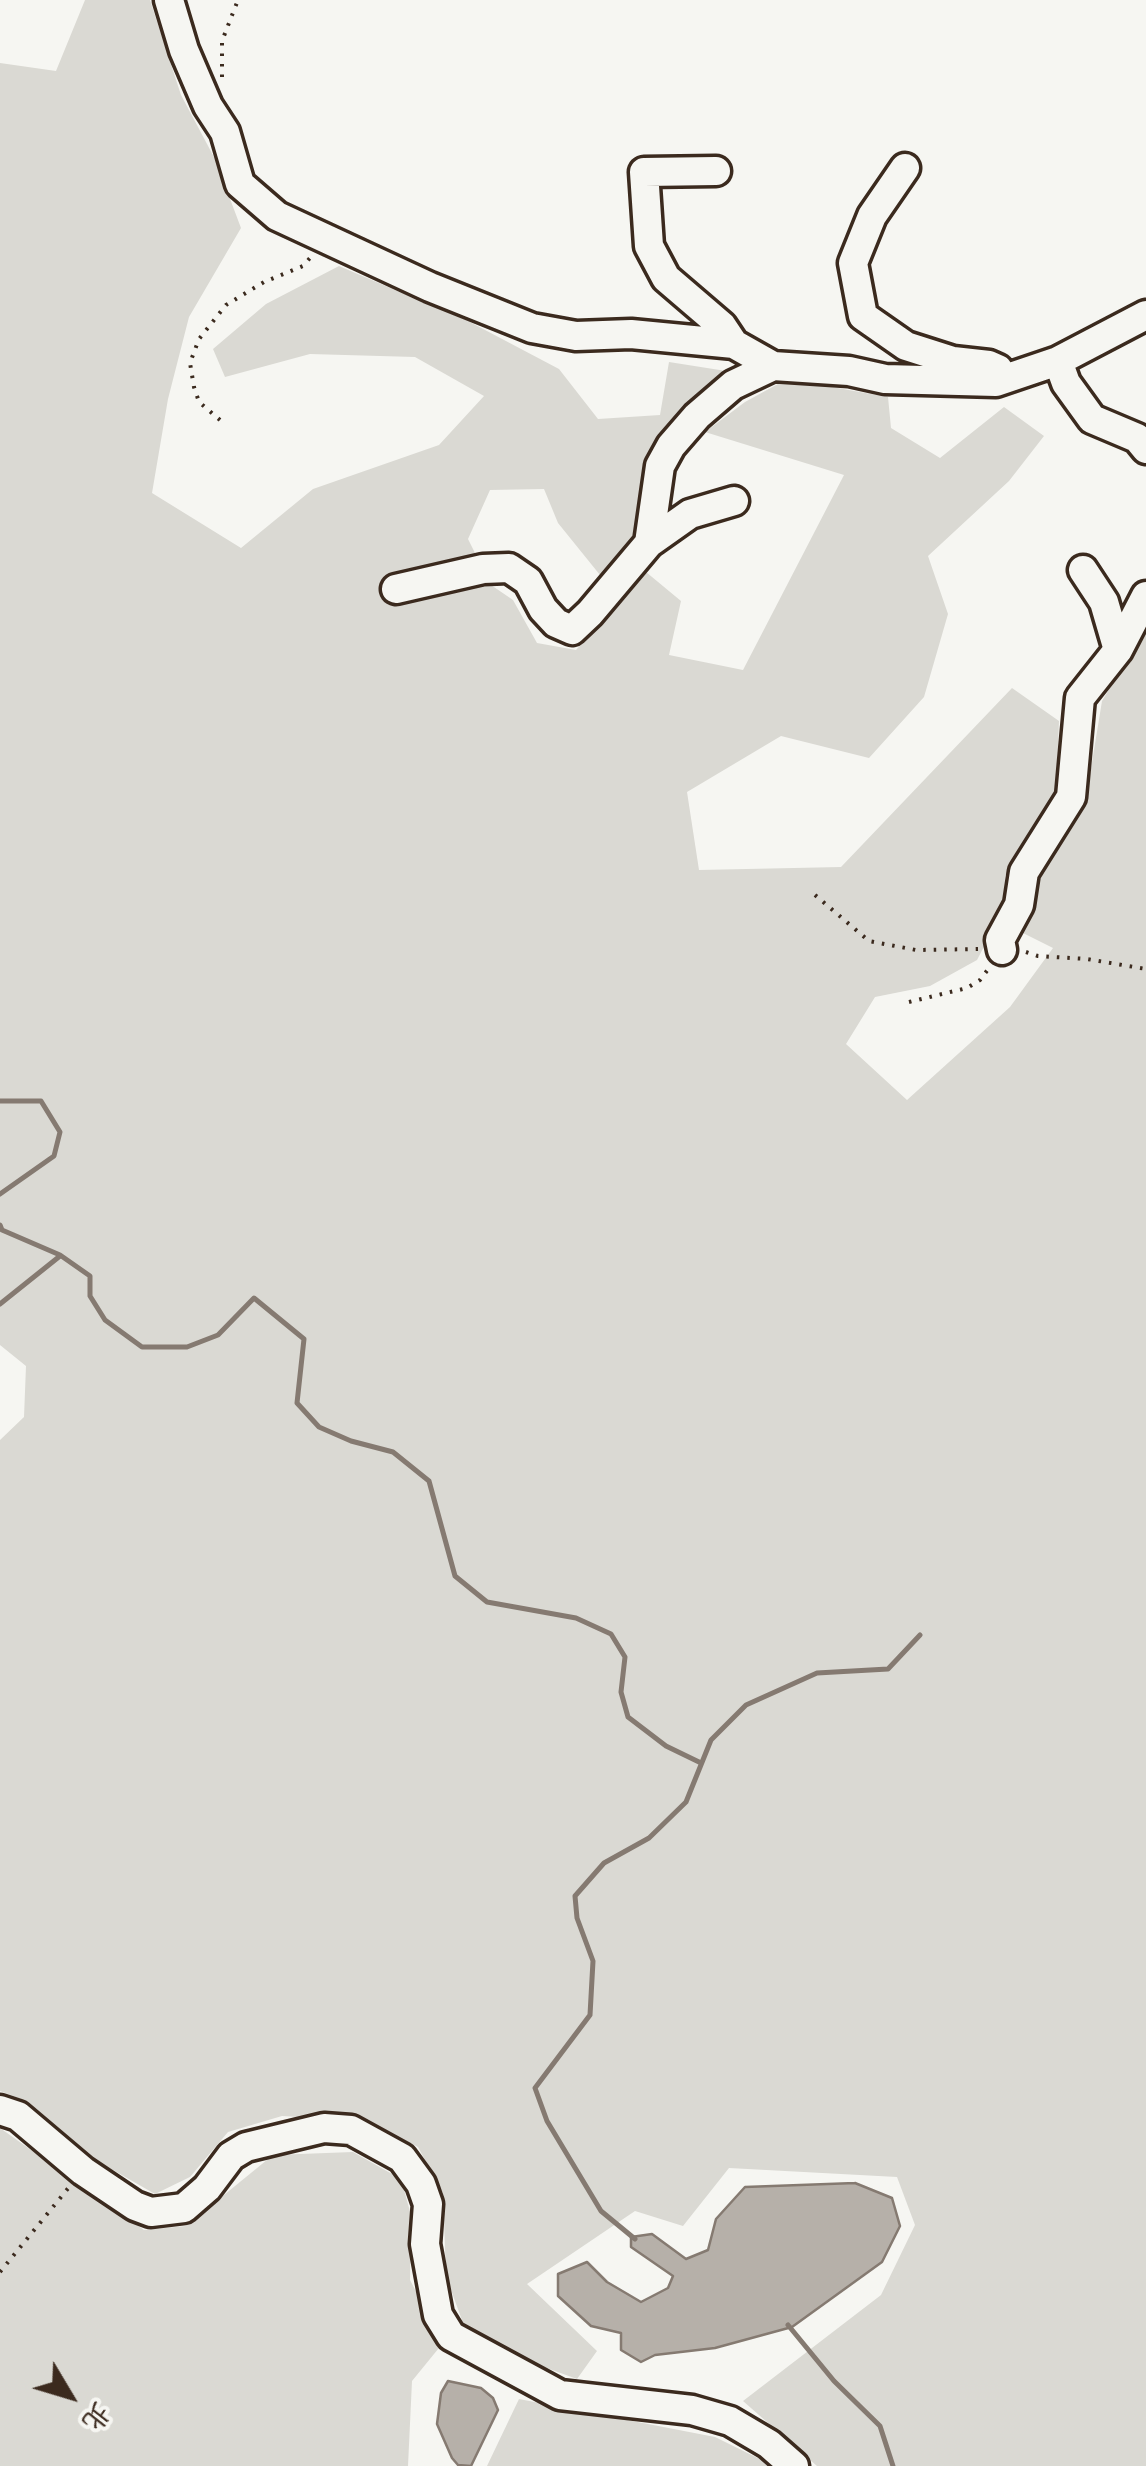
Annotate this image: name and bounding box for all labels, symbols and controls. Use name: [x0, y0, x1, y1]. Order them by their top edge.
north arrow: [20, 2346, 120, 2446]
text: 北: [69, 2391, 118, 2438]

